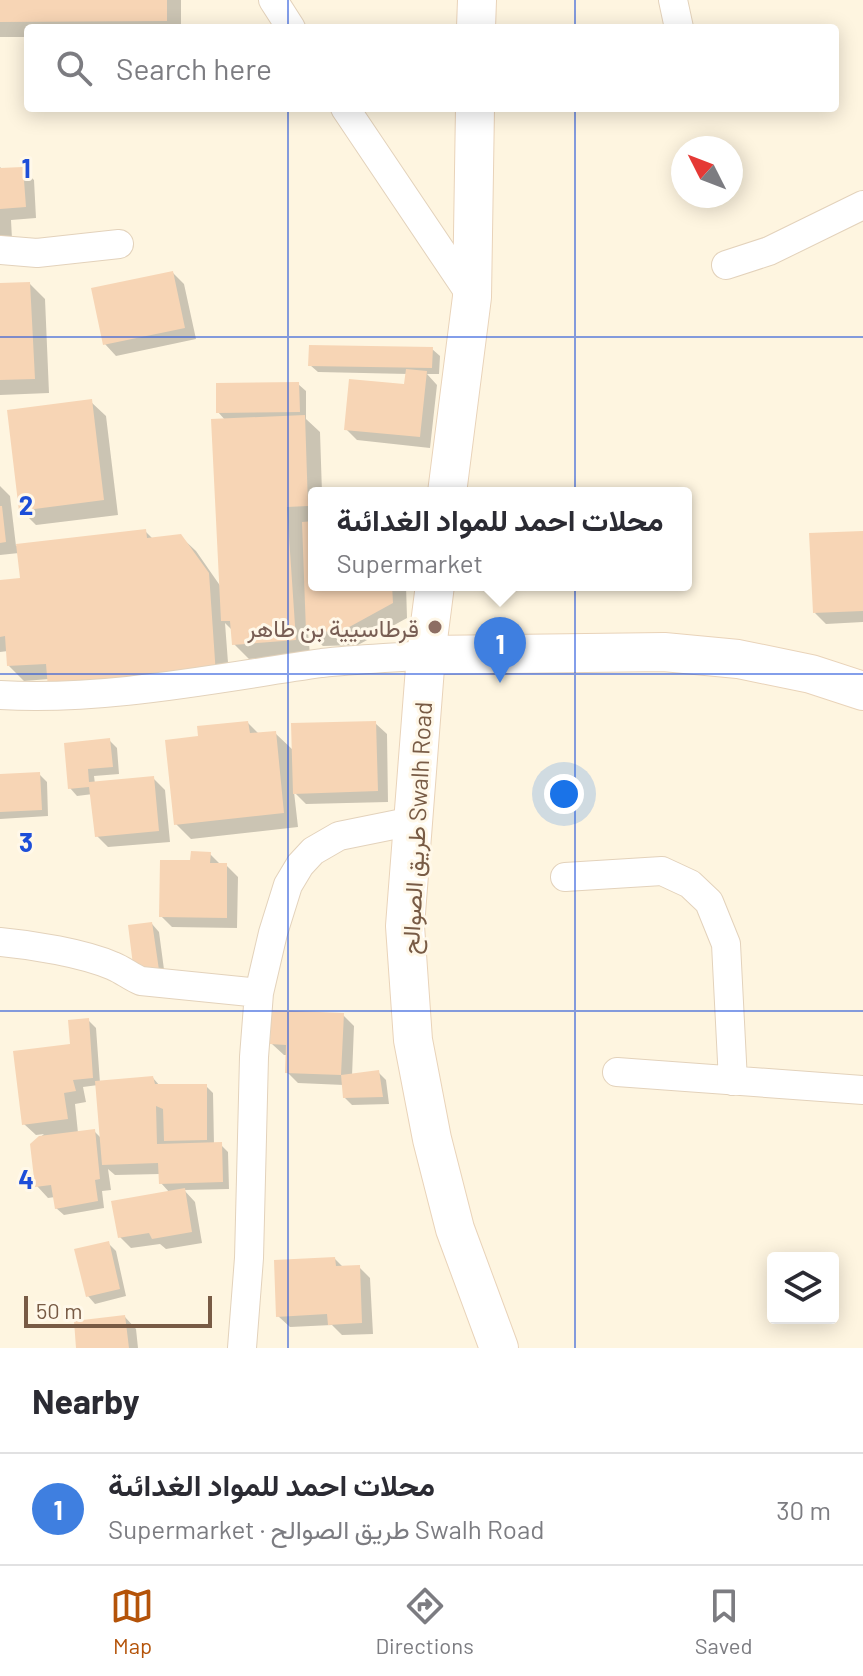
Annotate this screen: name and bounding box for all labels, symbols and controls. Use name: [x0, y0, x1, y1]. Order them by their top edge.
search box: [24, 24, 839, 112]
icon: search: [52, 46, 96, 90]
text: Search here: [116, 50, 272, 86]
north arrow: [671, 136, 743, 208]
text: 1: [21, 152, 31, 183]
popup: [308, 487, 692, 591]
text: 2: [19, 489, 33, 520]
text: محلات احمد للمواد الغدائىة: [336, 501, 664, 537]
text: Supermarket: [336, 547, 483, 578]
place label: قرطاسيية بن طاهر: [246, 613, 419, 644]
pin: 1: [474, 617, 526, 683]
marker: قرطاسيية بن طاهر: [426, 618, 444, 636]
street label: طريق الصوالح Swalh Road: [395, 701, 441, 955]
your location: [544, 774, 584, 814]
text: 3: [19, 826, 33, 857]
text: 4: [18, 1163, 34, 1194]
map controls: [767, 1252, 839, 1324]
button: layers: [767, 1252, 839, 1324]
scale bar: [24, 1292, 212, 1328]
text: 50 m: [36, 1297, 82, 1323]
text: Nearby: [32, 1380, 140, 1421]
text: محلات احمد للمواد الغدائىة: [108, 1466, 435, 1502]
text: 1: [53, 1494, 63, 1525]
text: 30 m: [776, 1494, 831, 1525]
text: Supermarket · طريق الصوالح Swalh Road: [108, 1513, 544, 1544]
tab: Map: [110, 1584, 154, 1658]
tab: Directions: [375, 1584, 474, 1658]
tab: Saved: [695, 1584, 752, 1658]

